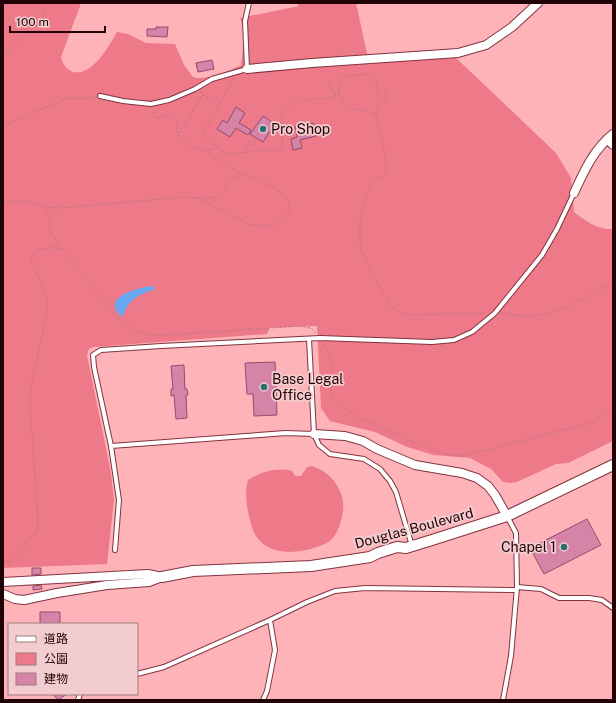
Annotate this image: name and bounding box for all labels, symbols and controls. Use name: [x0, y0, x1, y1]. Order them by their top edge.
scale bar: [10, 8, 105, 34]
text: 100 m: [16, 15, 49, 29]
place label: Pro Shop: [271, 121, 330, 137]
marker: Pro Shop: [258, 124, 268, 134]
place label: Base Legal Office: [272, 371, 344, 403]
marker: Base Legal Office: [259, 382, 269, 392]
street label: Douglas Boulevard: [353, 504, 475, 552]
place label: Chapel 1: [501, 539, 556, 555]
marker: Chapel 1: [559, 542, 569, 552]
legend: [8, 623, 138, 695]
text: 道路: [44, 632, 68, 646]
text: 公園: [44, 652, 68, 666]
text: 建物: [44, 672, 68, 686]

